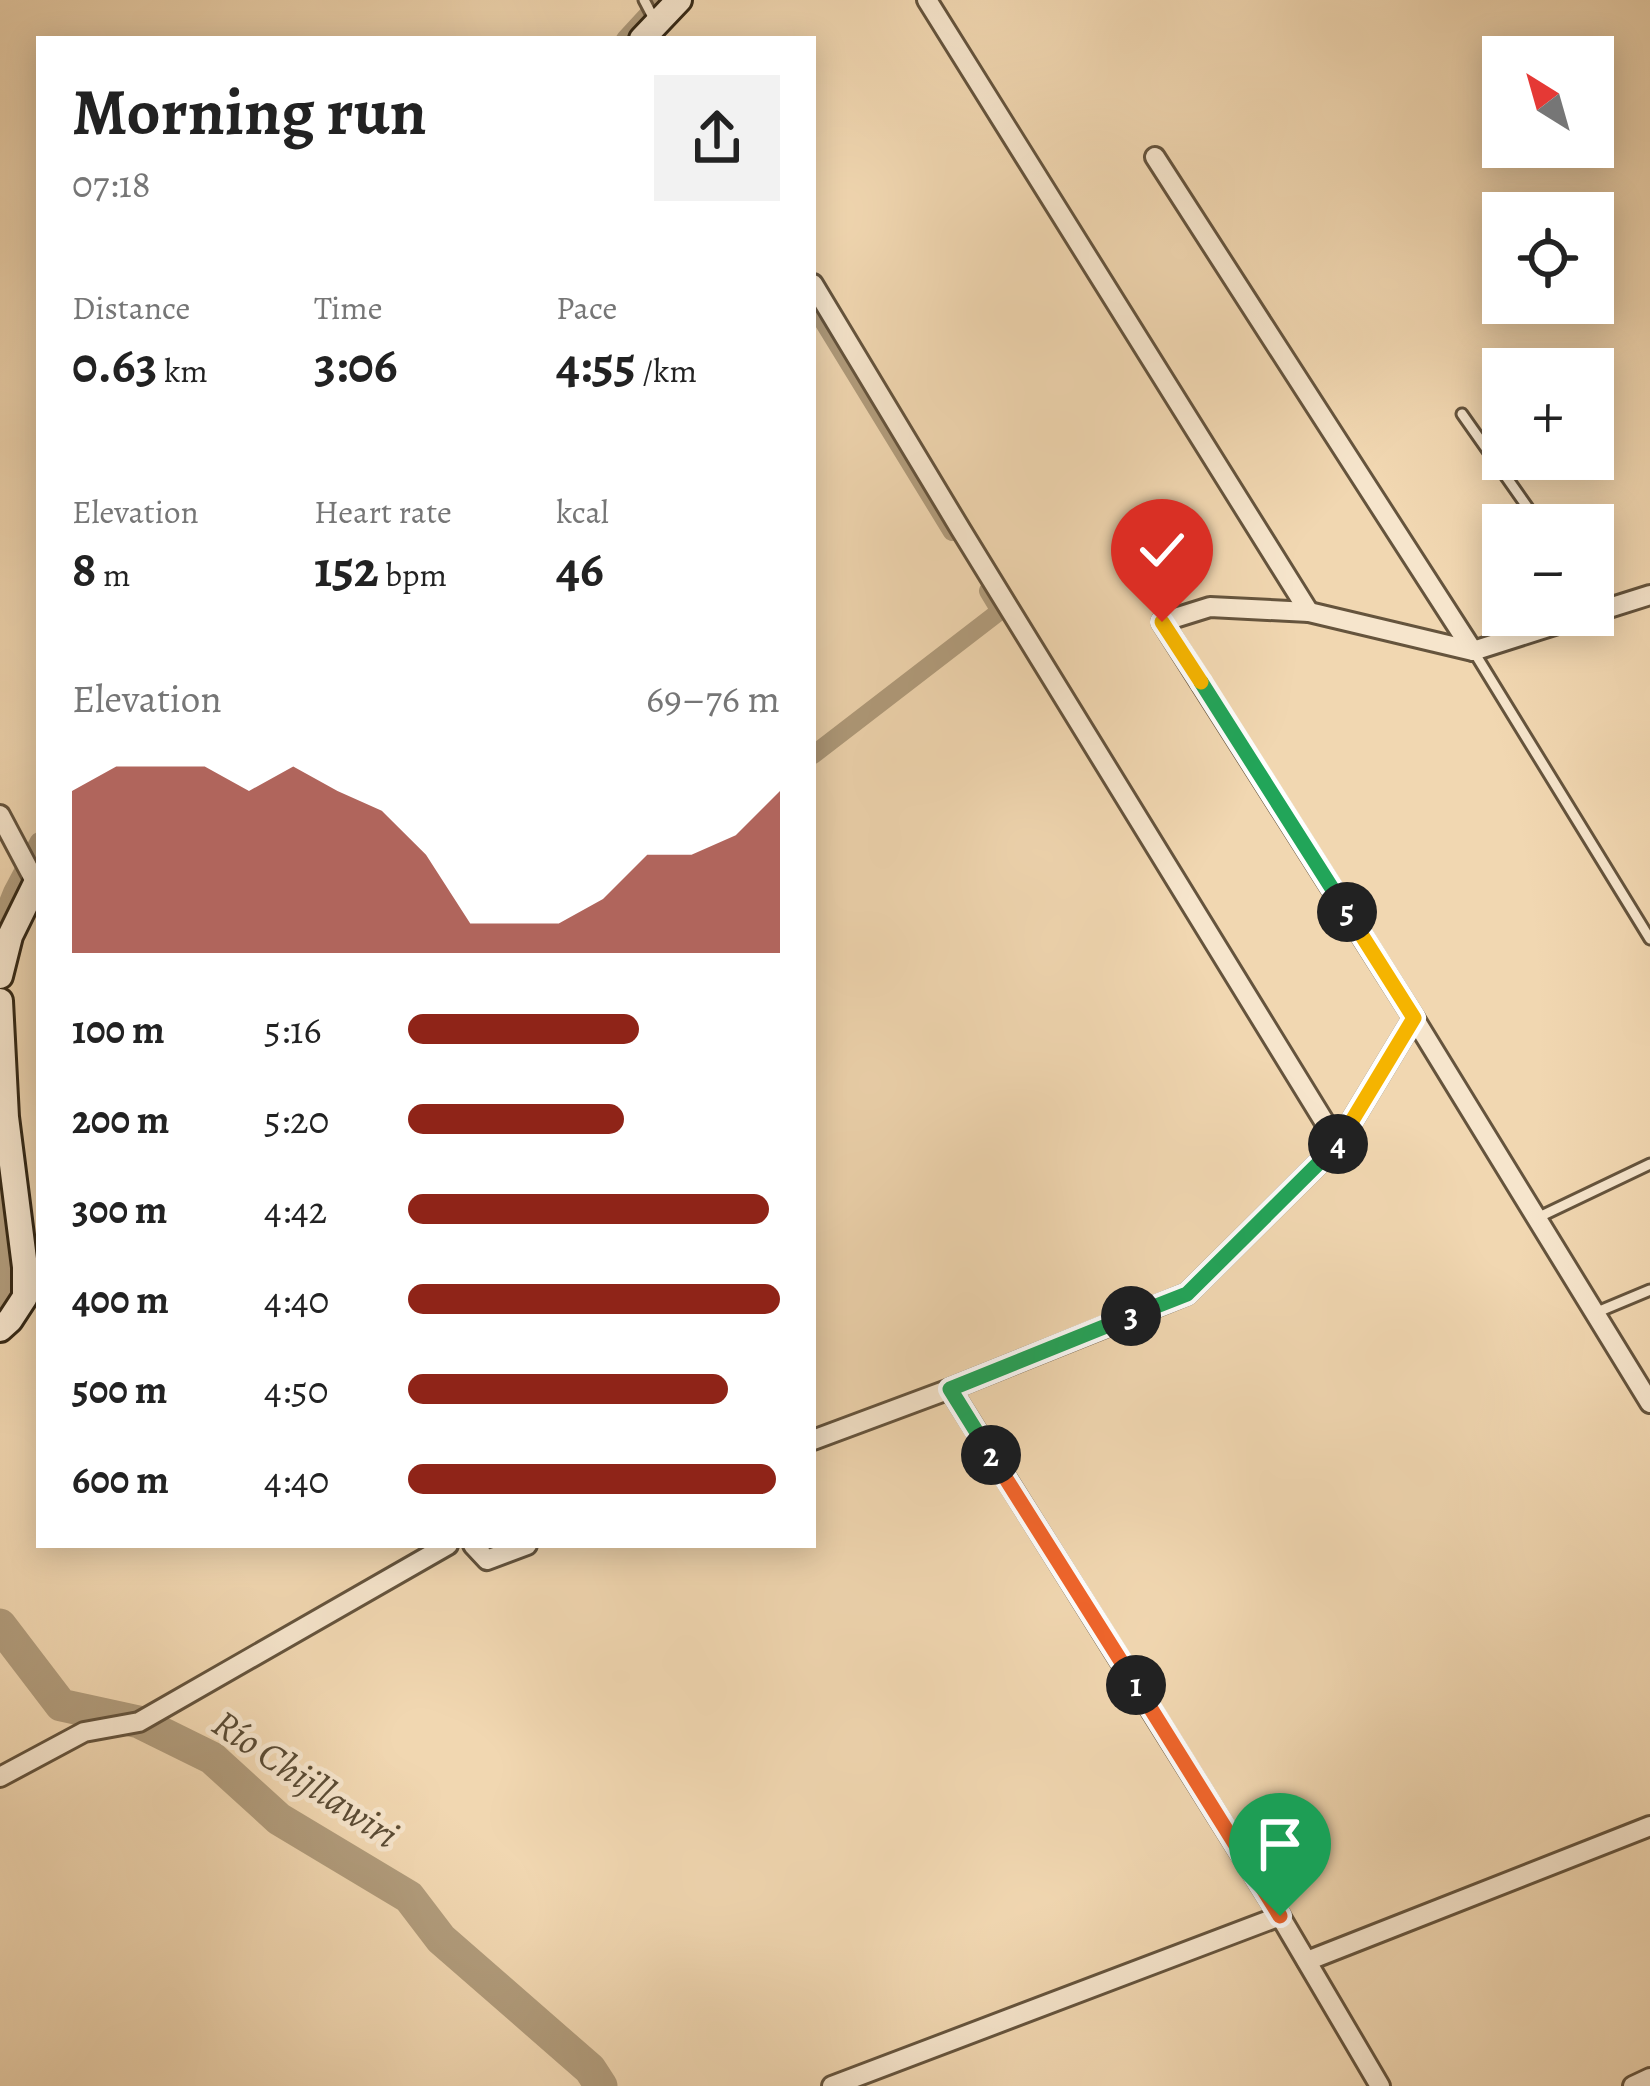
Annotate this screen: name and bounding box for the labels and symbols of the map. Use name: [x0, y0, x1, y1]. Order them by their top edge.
north arrow: [1482, 36, 1614, 168]
pin: [1111, 499, 1213, 622]
pin: 5: [1317, 882, 1377, 942]
pin: 4: [1308, 1114, 1368, 1174]
pin: 3: [1101, 1286, 1161, 1346]
pin: 2: [961, 1425, 1021, 1485]
pin: 1: [1106, 1655, 1166, 1715]
water label: Río Chijllawiri: [202, 1697, 409, 1860]
pin: [1229, 1793, 1331, 1916]

